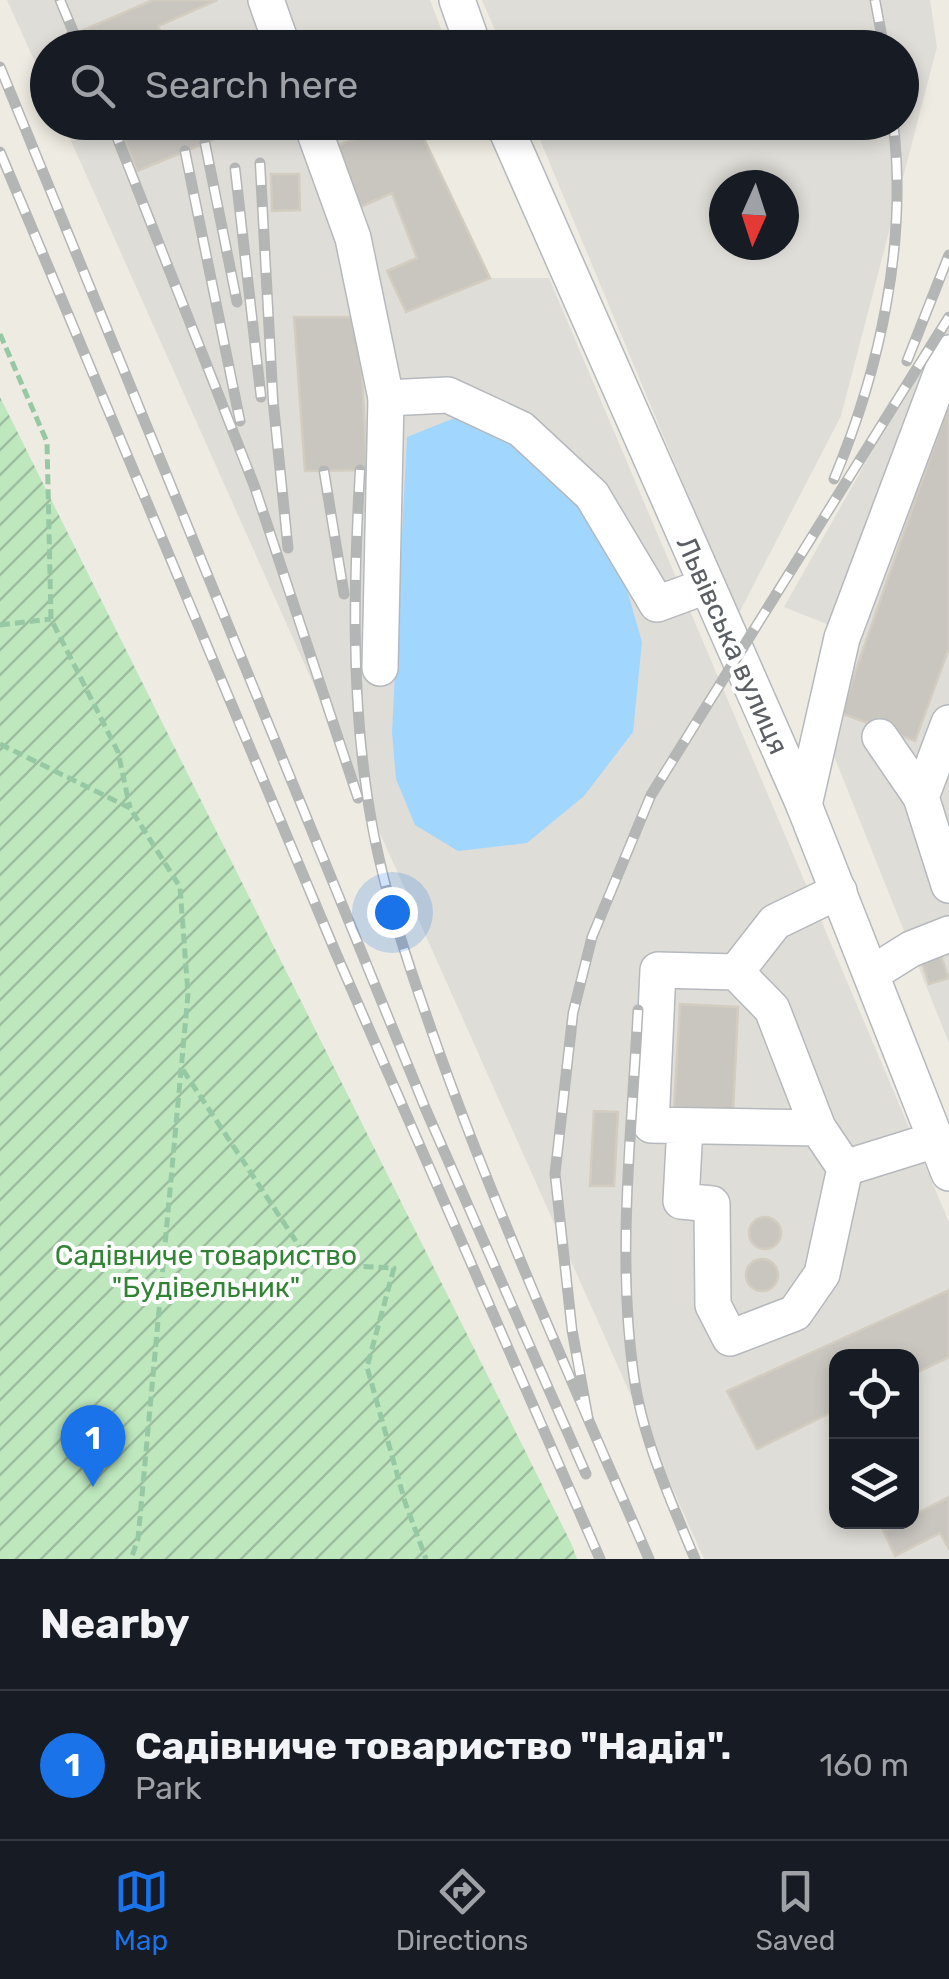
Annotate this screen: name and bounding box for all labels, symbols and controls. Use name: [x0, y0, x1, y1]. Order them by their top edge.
search box: [30, 30, 919, 140]
icon: search: [65, 58, 120, 113]
text: Search here: [145, 62, 358, 108]
north arrow: [709, 170, 799, 260]
street label: Львівська вулиця: [670, 531, 795, 759]
your location: [367, 887, 418, 938]
park label: Садівниче товариство "Будівельник": [55, 1239, 357, 1304]
map controls: [829, 1349, 919, 1529]
button: locate: [829, 1349, 919, 1439]
pin: 1: [61, 1404, 126, 1487]
button: layers: [829, 1439, 919, 1529]
text: Nearby: [40, 1599, 190, 1649]
text: Садівниче товариство "Надія".: [135, 1723, 731, 1769]
text: 1: [65, 1746, 80, 1784]
text: 160 m: [819, 1746, 909, 1784]
text: Park: [135, 1769, 202, 1807]
tab: Map: [114, 1864, 169, 1957]
tab: Directions: [396, 1864, 528, 1957]
tab: Saved: [755, 1864, 835, 1957]

